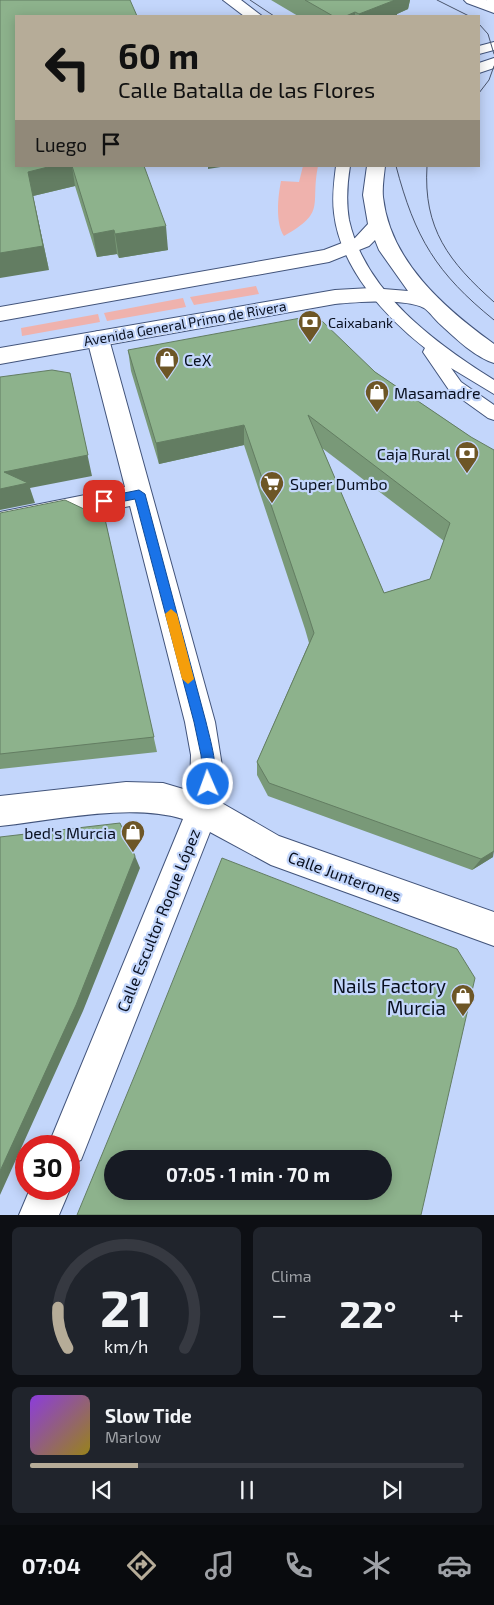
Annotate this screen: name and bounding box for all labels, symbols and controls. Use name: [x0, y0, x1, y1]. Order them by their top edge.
text: 60 m: [118, 34, 199, 76]
icon: left: [35, 35, 100, 100]
text: Calle Batalla de las Flores: [118, 76, 375, 102]
icon: arrive: [97, 130, 125, 158]
text: Luego: [35, 133, 87, 156]
street label: Avenida General Primo de Rivera: [82, 297, 288, 349]
bank icon: Caixabank: [297, 309, 323, 343]
place label: Caixabank: [328, 314, 393, 331]
shop icon: CeX: [154, 346, 180, 380]
place label: CeX: [184, 350, 212, 369]
shop icon: Masamadre: [364, 379, 390, 413]
place label: Masamadre: [394, 383, 481, 402]
bank icon: Caja Rural: [454, 440, 480, 474]
place label: Caja Rural: [377, 444, 450, 464]
supermarket icon: Super Dumbo: [259, 470, 285, 504]
place label: Super Dumbo: [290, 474, 388, 493]
pin: [83, 480, 125, 522]
icon: arrive: [90, 487, 118, 515]
position arrow: [181, 757, 233, 809]
shop icon: bed's Murcia: [120, 819, 146, 853]
place label: bed's Murcia: [24, 823, 116, 842]
street label: Calle Escultor Roque López: [113, 826, 203, 1014]
street label: Calle Junterones: [286, 847, 404, 905]
place label: Nails Factory Murcia: [333, 974, 446, 1019]
shop icon: Nails Factory Murcia: [450, 983, 476, 1017]
speed limit sign: 30: [15, 1135, 80, 1200]
text: 07:05 · 1 min · 70 m: [166, 1163, 330, 1186]
text: Clima: [271, 1266, 312, 1285]
text: 21: [100, 1275, 153, 1337]
text: 22°: [339, 1290, 397, 1336]
text: −: [271, 1297, 287, 1331]
text: +: [449, 1297, 464, 1331]
text: km/h: [104, 1335, 149, 1357]
text: Slow Tide: [105, 1404, 192, 1427]
text: Marlow: [105, 1427, 161, 1446]
icon: previous: [88, 1476, 116, 1504]
icon: pause: [233, 1476, 261, 1504]
icon: next: [378, 1476, 406, 1504]
icon: directions: [124, 1548, 159, 1583]
icon: music: [202, 1548, 237, 1583]
icon: phone: [281, 1548, 316, 1583]
icon: climate: [359, 1548, 394, 1583]
icon: car: [437, 1548, 472, 1583]
text: 07:04: [22, 1552, 81, 1578]

